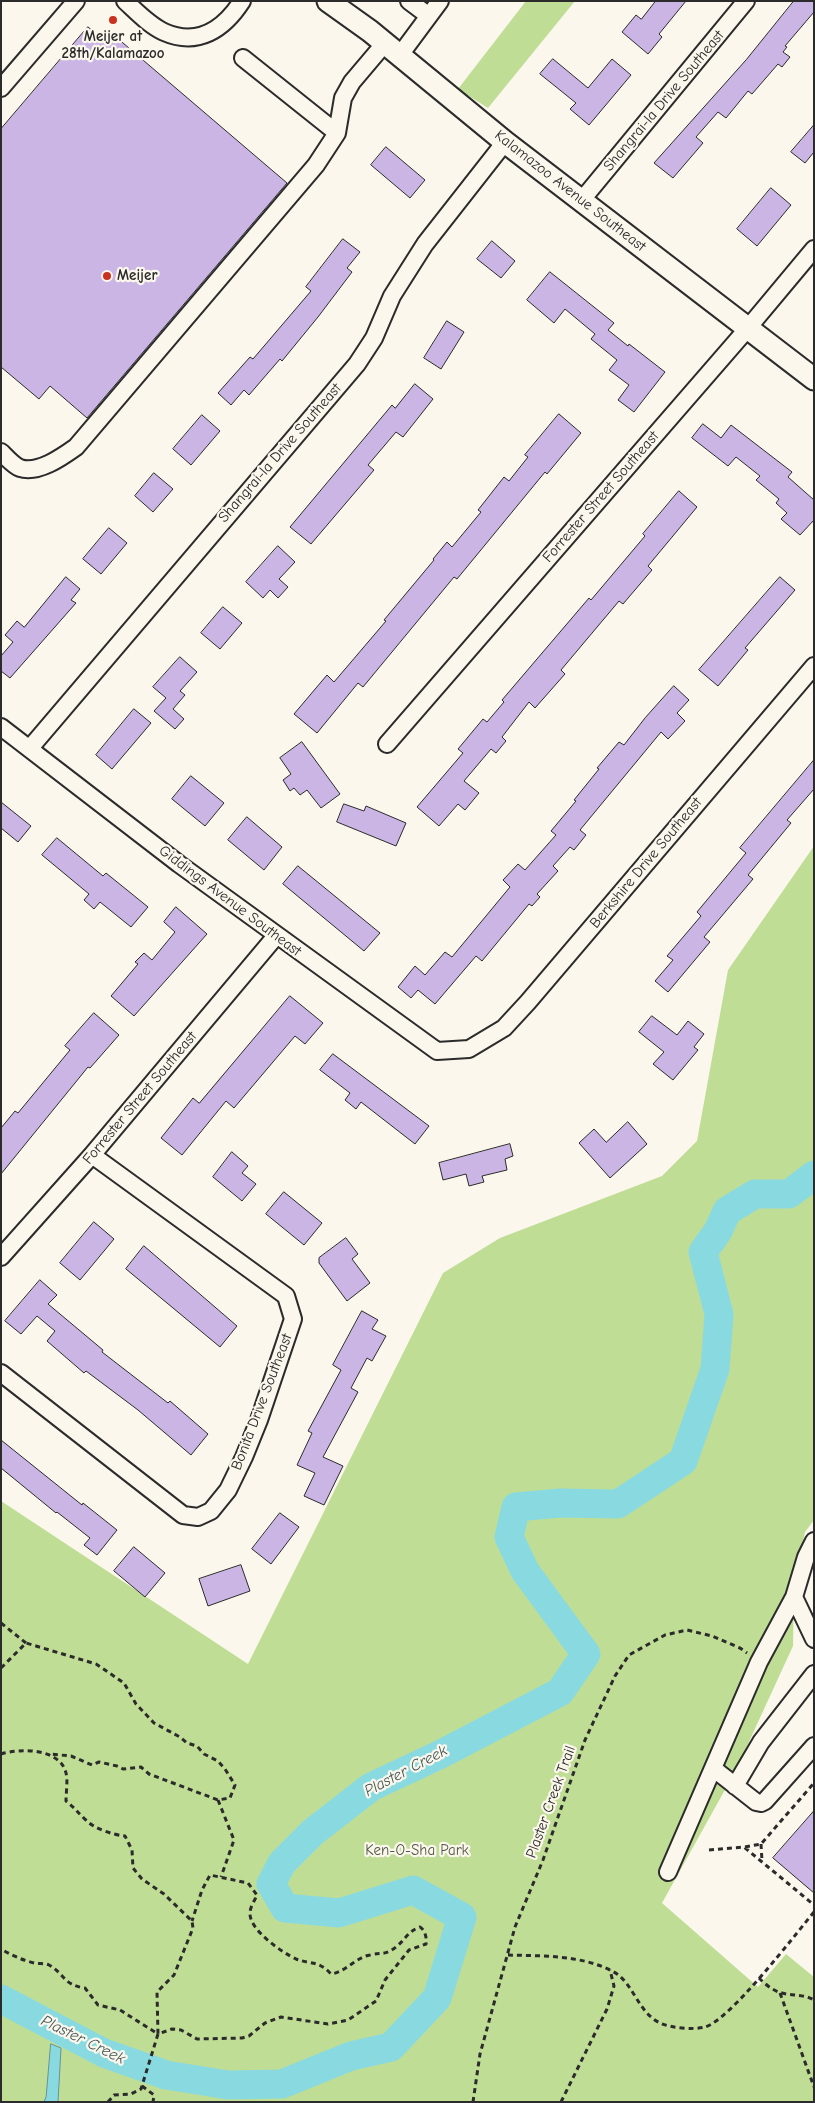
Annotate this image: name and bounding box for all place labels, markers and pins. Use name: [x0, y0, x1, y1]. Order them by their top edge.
marker: Meijer at 28th/Kalamazoo: [107, 14, 119, 26]
place label: Meijer at 28th/Kalamazoo: [61, 28, 165, 63]
place label: Meijer: [117, 267, 157, 285]
marker: Meijer: [101, 270, 113, 282]

